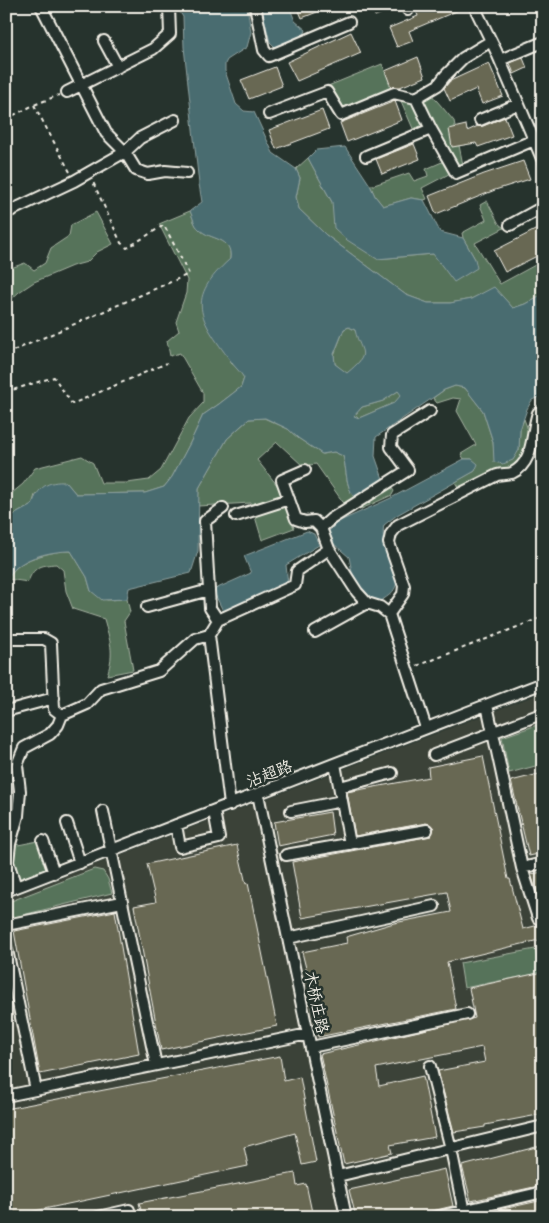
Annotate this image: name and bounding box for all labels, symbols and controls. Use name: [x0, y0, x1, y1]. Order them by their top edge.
street label: 沾超路: [243, 755, 296, 793]
street label: 木桥庄路: [299, 969, 333, 1036]

